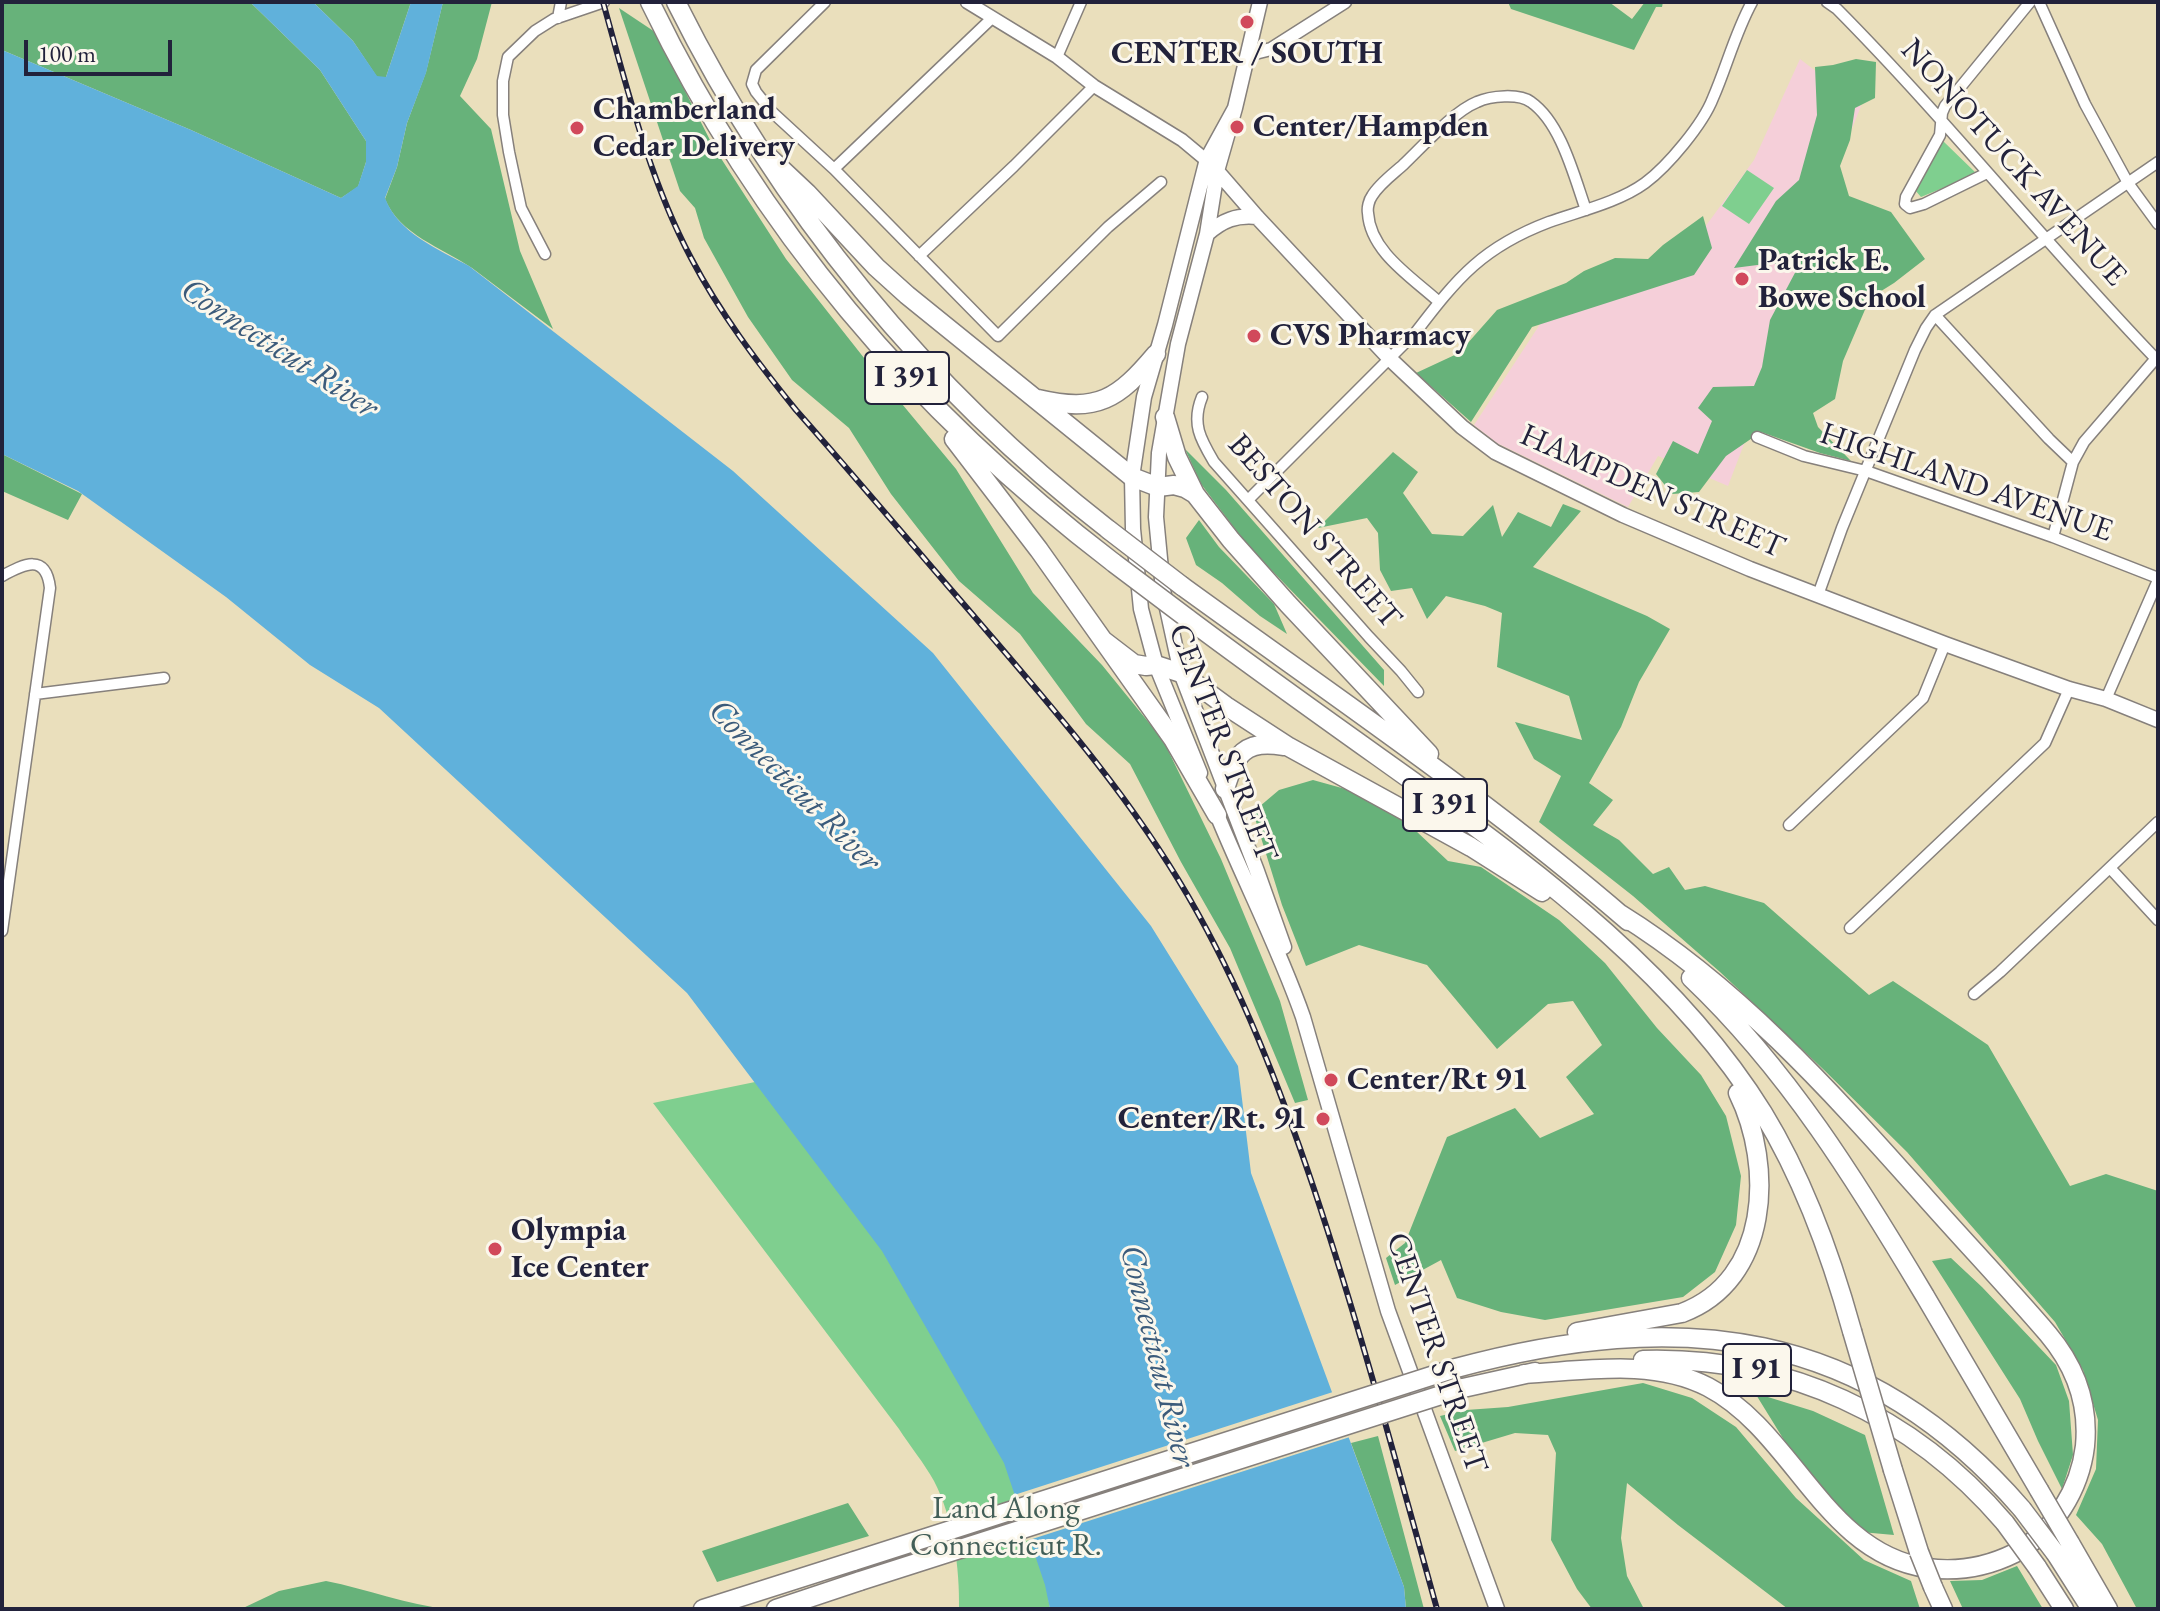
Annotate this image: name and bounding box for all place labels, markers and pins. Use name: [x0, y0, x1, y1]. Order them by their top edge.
marker: CENTER / SOUTH: [1238, 13, 1256, 31]
place label: CENTER / SOUTH: [1111, 35, 1383, 73]
place label: Chamberland Cedar Delivery: [593, 91, 795, 166]
place label: Center/Hampden: [1253, 108, 1489, 146]
marker: Center/Hampden: [1228, 118, 1246, 136]
marker: Chamberland Cedar Delivery: [568, 119, 586, 137]
place label: Patrick E. Bowe School: [1758, 242, 1926, 317]
marker: Patrick E. Bowe School: [1733, 270, 1751, 288]
place label: CVS Pharmacy: [1270, 317, 1471, 355]
marker: CVS Pharmacy: [1245, 327, 1263, 345]
place label: Center/Rt 91: [1347, 1061, 1528, 1099]
marker: Center/Rt 91: [1322, 1071, 1340, 1089]
place label: Center/Rt. 91: [1118, 1100, 1307, 1138]
marker: Center/Rt. 91: [1314, 1110, 1332, 1128]
place label: Olympia Ice Center: [511, 1212, 649, 1287]
marker: Olympia Ice Center: [486, 1240, 504, 1258]

